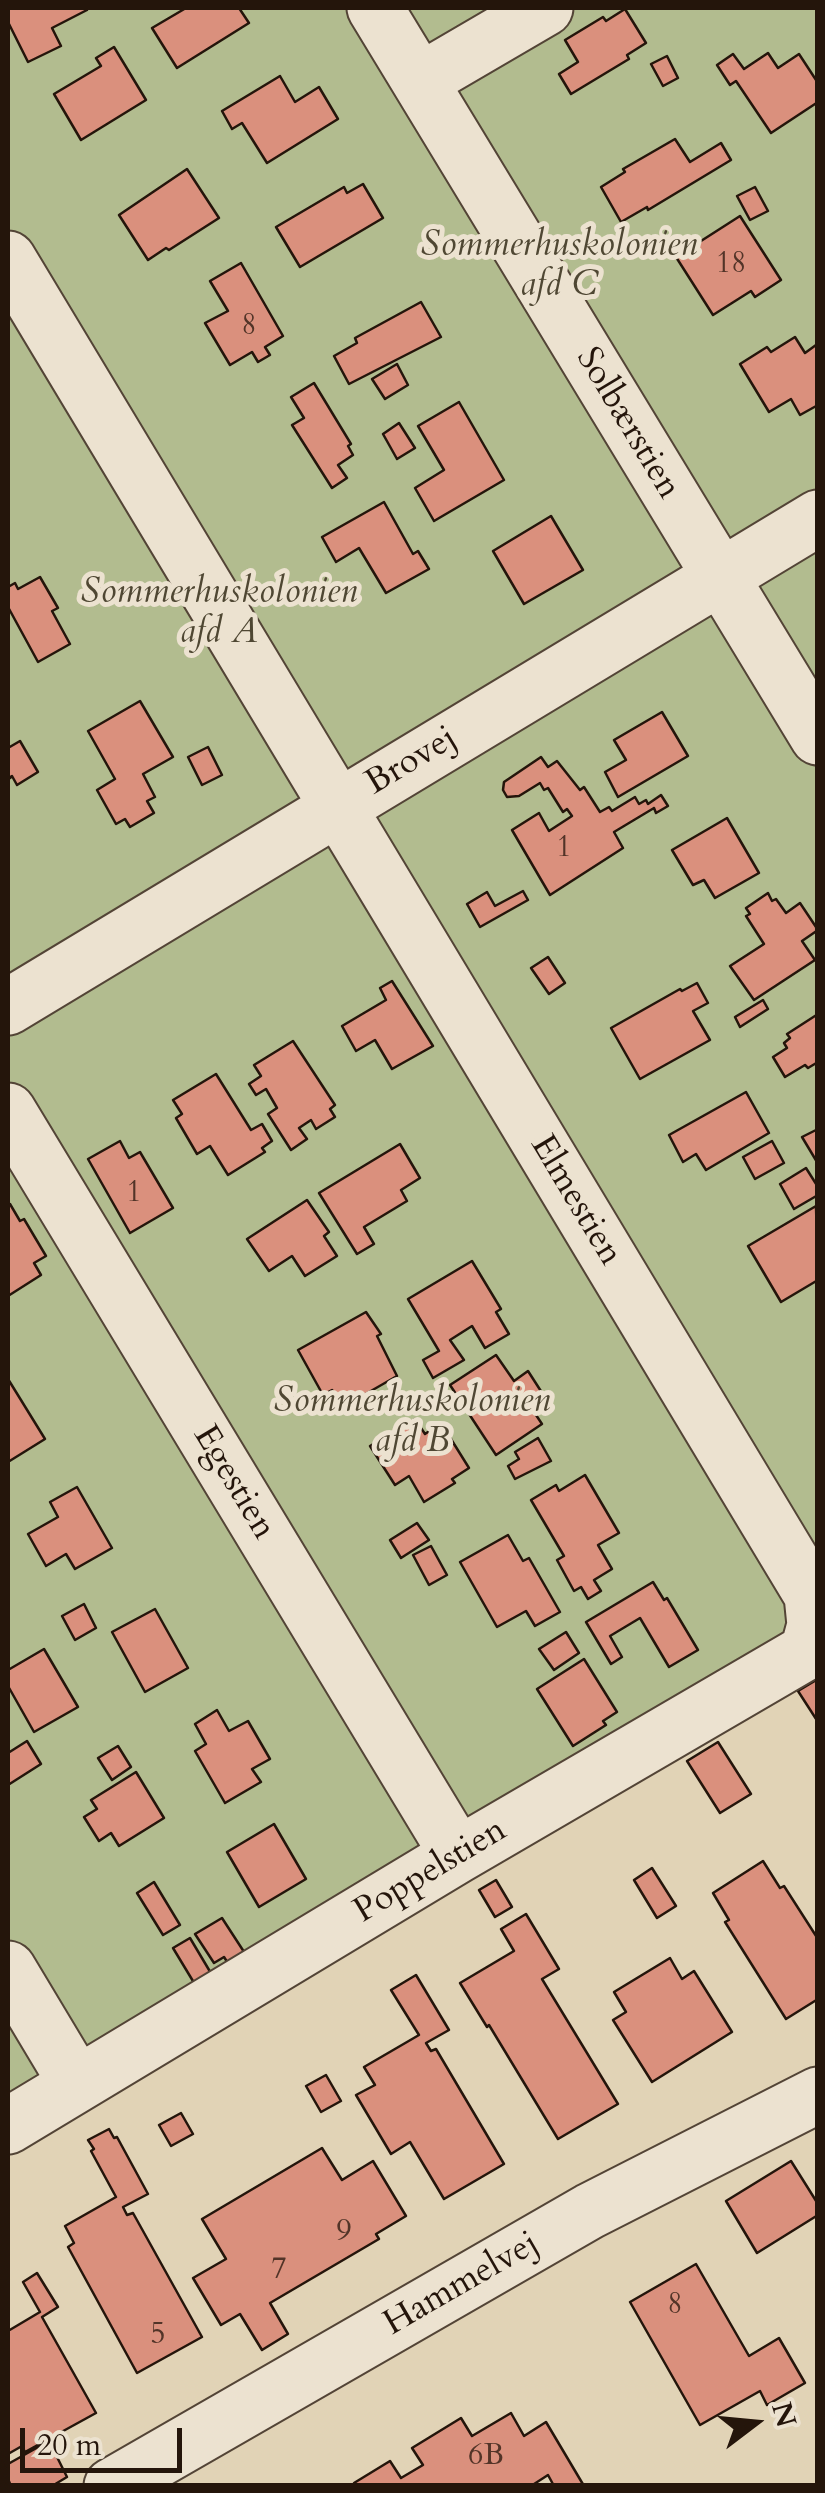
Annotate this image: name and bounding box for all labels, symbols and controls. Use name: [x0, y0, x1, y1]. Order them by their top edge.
park label: Sommerhuskolonien afd C: [421, 226, 697, 308]
house number: 18: [716, 247, 746, 283]
house number: 8: [241, 309, 257, 345]
street label: Solbærstien: [566, 341, 688, 507]
park label: Sommerhuskolonien afd A: [81, 573, 357, 655]
street label: Brovej: [359, 719, 465, 805]
house number: 1: [556, 831, 572, 867]
street label: Elmestien: [520, 1128, 630, 1274]
house number: 1: [126, 1176, 142, 1212]
park label: Sommerhuskolonien afd B: [274, 1382, 550, 1464]
street label: Egestien: [183, 1418, 283, 1548]
street label: Poppelstien: [347, 1810, 515, 1934]
house number: 9: [336, 2215, 352, 2251]
street label: Hammelvej: [377, 2224, 547, 2346]
house number: 7: [271, 2253, 287, 2289]
house number: 8: [667, 2288, 683, 2324]
house number: 5: [150, 2318, 166, 2354]
north arrow: [705, 2373, 805, 2473]
text: N: [762, 2398, 805, 2432]
scale bar: [25, 2408, 188, 2470]
text: 20 m: [37, 2425, 101, 2466]
house number: 6B: [468, 2439, 504, 2475]

